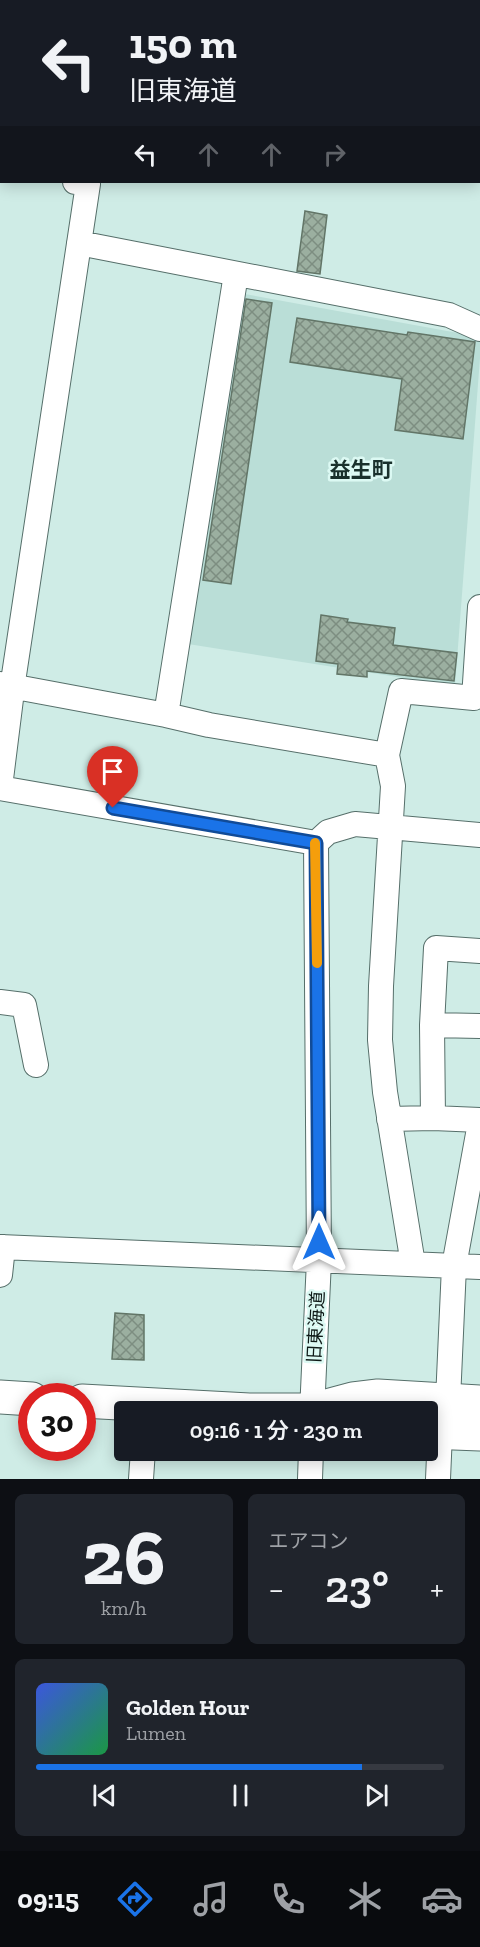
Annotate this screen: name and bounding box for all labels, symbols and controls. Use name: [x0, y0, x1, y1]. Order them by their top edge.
text: 150 m: [129, 18, 237, 69]
icon: left: [30, 24, 108, 102]
text: 旧東海道: [129, 75, 237, 107]
icon: left: [129, 138, 162, 171]
icon: ahead: [192, 138, 225, 171]
icon: ahead: [255, 138, 288, 171]
icon: right: [318, 138, 351, 171]
district label: 益生町: [330, 457, 393, 482]
pin: [87, 746, 138, 808]
icon: arrive: [96, 755, 129, 788]
position arrow: [287, 1210, 351, 1274]
street label: 旧東海道: [303, 1290, 329, 1364]
speed limit sign: 30: [18, 1383, 96, 1461]
text: 09:16 · 1 分 · 230 m: [190, 1417, 362, 1444]
text: 26: [82, 1510, 166, 1604]
text: エアコン: [269, 1529, 349, 1553]
text: 23°: [325, 1560, 389, 1614]
text: −: [269, 1569, 284, 1608]
text: +: [430, 1569, 444, 1608]
text: km/h: [101, 1596, 147, 1620]
text: Golden Hour: [126, 1694, 250, 1721]
text: Lumen: [126, 1721, 186, 1745]
icon: previous: [88, 1779, 121, 1812]
icon: pause: [224, 1779, 257, 1812]
icon: next: [360, 1779, 393, 1812]
icon: directions: [114, 1878, 156, 1920]
icon: music: [190, 1878, 232, 1920]
icon: phone: [267, 1878, 309, 1920]
icon: climate: [344, 1878, 386, 1920]
icon: car: [421, 1878, 463, 1920]
text: 09:15: [17, 1883, 79, 1915]

